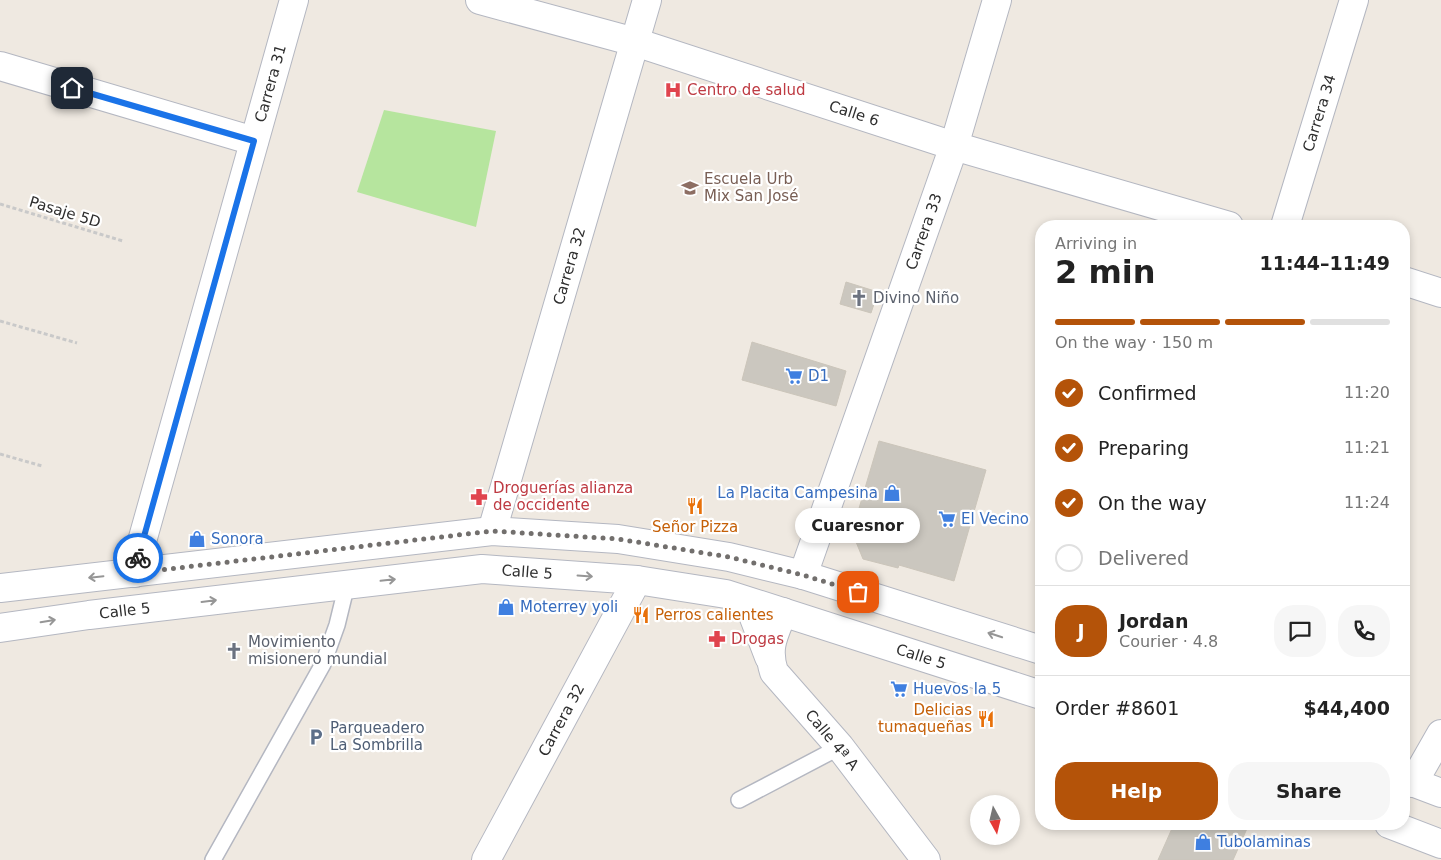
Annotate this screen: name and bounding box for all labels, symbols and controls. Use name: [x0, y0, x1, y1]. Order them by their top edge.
street label: Carrera 31: [251, 43, 290, 124]
pin: [51, 67, 93, 109]
street label: Carrera 34: [1299, 72, 1340, 154]
icon: home: [58, 74, 86, 102]
hospital icon: Centro de salud: [663, 80, 683, 100]
place label: Centro de salud: [687, 81, 806, 99]
street label: Calle 6: [827, 97, 881, 130]
place label: Escuela Urb Mix San José: [704, 170, 798, 205]
school or university icon: Escuela Urb Mix San José: [680, 178, 700, 198]
street label: Carrera 33: [902, 191, 946, 272]
street label: Pasaje 5D: [27, 193, 103, 231]
street label: Carrera 32: [550, 225, 589, 307]
text: Arriving in: [1055, 234, 1137, 253]
text: 11:44–11:49: [1260, 252, 1390, 274]
text: 2 min: [1055, 253, 1156, 291]
church icon: Divino Niño: [849, 288, 869, 308]
place label: Divino Niño: [873, 289, 959, 307]
text: On the way · 150 m: [1055, 333, 1213, 352]
supermarket icon: D1: [784, 366, 804, 386]
place label: D1: [808, 367, 829, 385]
icon: check: [1055, 379, 1083, 407]
text: Confirmed: [1098, 382, 1197, 404]
text: 11:20: [1344, 383, 1390, 402]
icon: check: [1055, 434, 1083, 462]
text: Preparing: [1098, 437, 1189, 459]
text: 11:21: [1344, 438, 1390, 457]
place label: Droguerías alianza de occidente: [493, 479, 633, 514]
shop icon: La Placita Campesina: [882, 483, 902, 503]
place label: La Placita Campesina: [717, 484, 878, 502]
pharmacy icon: Droguerías alianza de occidente: [469, 487, 489, 507]
icon: check: [1055, 489, 1083, 517]
text: On the way: [1098, 492, 1207, 514]
text: 11:24: [1344, 493, 1390, 512]
restaurant icon: Señor Pizza: [685, 496, 705, 516]
callout: Cuaresnor: [796, 507, 920, 542]
supermarket icon: El Vecino: [937, 509, 957, 529]
place label: El Vecino: [961, 510, 1029, 528]
text: Cuaresnor: [811, 516, 904, 535]
place label: Señor Pizza: [652, 518, 738, 536]
shop icon: Sonora: [187, 529, 207, 549]
place label: Sonora: [211, 530, 264, 548]
courier: [113, 533, 163, 583]
icon: bike: [124, 544, 152, 572]
text: Delivered: [1098, 547, 1189, 569]
street label: Calle 5: [501, 561, 554, 583]
pin: [837, 571, 879, 613]
one-way arrow: [88, 572, 104, 582]
one-way arrow: [577, 572, 593, 581]
one-way arrow: [380, 575, 396, 584]
icon: bag: [844, 578, 872, 606]
one-way arrow: [201, 596, 217, 606]
shop icon: Moterrey yoli: [496, 597, 516, 617]
place label: Moterrey yoli: [520, 598, 618, 616]
street label: Calle 5: [98, 599, 151, 623]
restaurant icon: Perros calientes: [631, 605, 651, 625]
button: chat: [1274, 605, 1326, 657]
button: phone: [1338, 605, 1390, 657]
place label: Perros calientes: [655, 606, 774, 624]
text: Jordan: [1119, 610, 1188, 632]
one-way arrow: [40, 616, 56, 626]
text: J: [1077, 620, 1085, 642]
pharmacy icon: Drogas: [707, 629, 727, 649]
place label: Drogas: [731, 630, 784, 648]
one-way arrow: [987, 630, 1003, 640]
text: Courier · 4.8: [1119, 632, 1218, 651]
place label: Movimiento misionero mundial: [248, 633, 387, 668]
street label: Calle 5: [894, 640, 948, 673]
church icon: Movimiento misionero mundial: [224, 641, 244, 661]
supermarket icon: Huevos la 5: [889, 679, 909, 699]
place label: Huevos la 5: [913, 680, 1001, 698]
street label: Carrera 32: [535, 681, 588, 759]
text: Order #8601: [1055, 697, 1179, 719]
text: $44,400: [1303, 697, 1390, 719]
place label: Delicias tumaqueñas: [878, 701, 972, 736]
street label: Calle 4ª A: [801, 706, 863, 775]
restaurant icon: Delicias tumaqueñas: [976, 709, 996, 729]
place label: Parqueadero La Sombrilla: [330, 719, 425, 754]
parking icon: Parqueadero La Sombrilla: [306, 727, 326, 747]
button: Help: [1055, 762, 1218, 820]
button: Share: [1228, 762, 1390, 820]
north arrow: [970, 795, 1020, 845]
map controls: [970, 795, 1020, 845]
shop icon: Tubolaminas: [1193, 832, 1213, 852]
place label: Tubolaminas: [1216, 833, 1311, 851]

